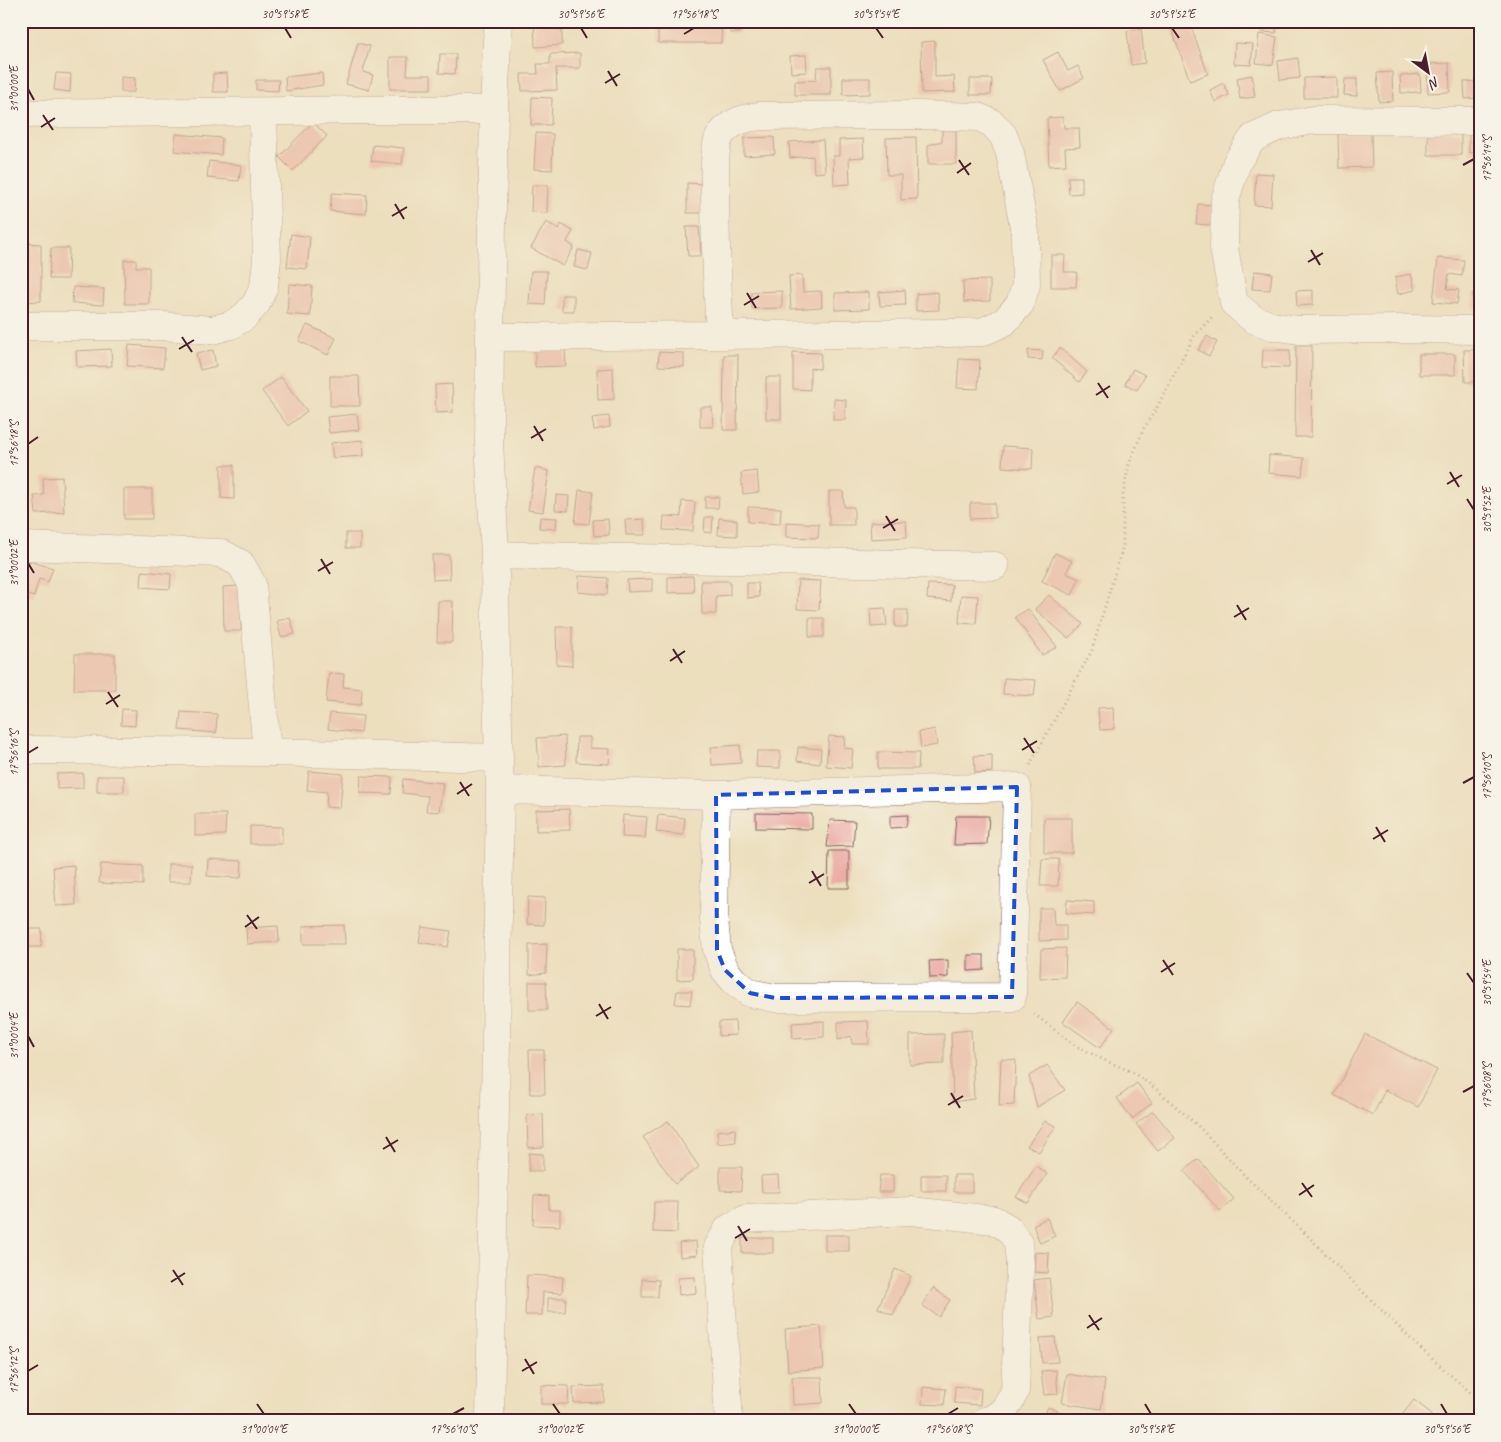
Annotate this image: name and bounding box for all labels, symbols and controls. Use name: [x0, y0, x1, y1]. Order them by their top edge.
text: 30°59'58"E: [262, 6, 310, 22]
text: 30°59'56"E: [558, 6, 606, 22]
text: 17°56'18"S: [671, 6, 719, 22]
text: 30°59'54"E: [853, 6, 901, 22]
text: 30°59'52"E: [1149, 6, 1197, 22]
north arrow: [1404, 48, 1454, 98]
text: 31°00'00"E: [6, 64, 22, 112]
text: N: [1424, 73, 1443, 93]
text: 17°56'14"S: [1479, 134, 1495, 182]
text: 17°56'18"S: [6, 419, 22, 467]
text: 30°59'52"E: [1479, 485, 1495, 533]
text: 31°00'02"E: [6, 538, 22, 586]
text: 17°56'16"S: [6, 728, 22, 776]
text: 17°56'10"S: [1479, 752, 1495, 800]
text: 30°59'54"E: [1479, 958, 1495, 1006]
text: 31°00'04"E: [6, 1011, 22, 1059]
text: 17°56'08"S: [1479, 1061, 1495, 1109]
text: 17°56'12"S: [6, 1346, 22, 1394]
text: 31°00'04"E: [241, 1421, 289, 1437]
text: 17°56'10"S: [430, 1421, 478, 1437]
text: 31°00'02"E: [537, 1421, 585, 1437]
text: 31°00'00"E: [833, 1421, 881, 1437]
text: 17°56'08"S: [925, 1421, 973, 1437]
text: 30°59'58"E: [1128, 1421, 1176, 1437]
text: 30°59'56"E: [1424, 1421, 1472, 1437]

